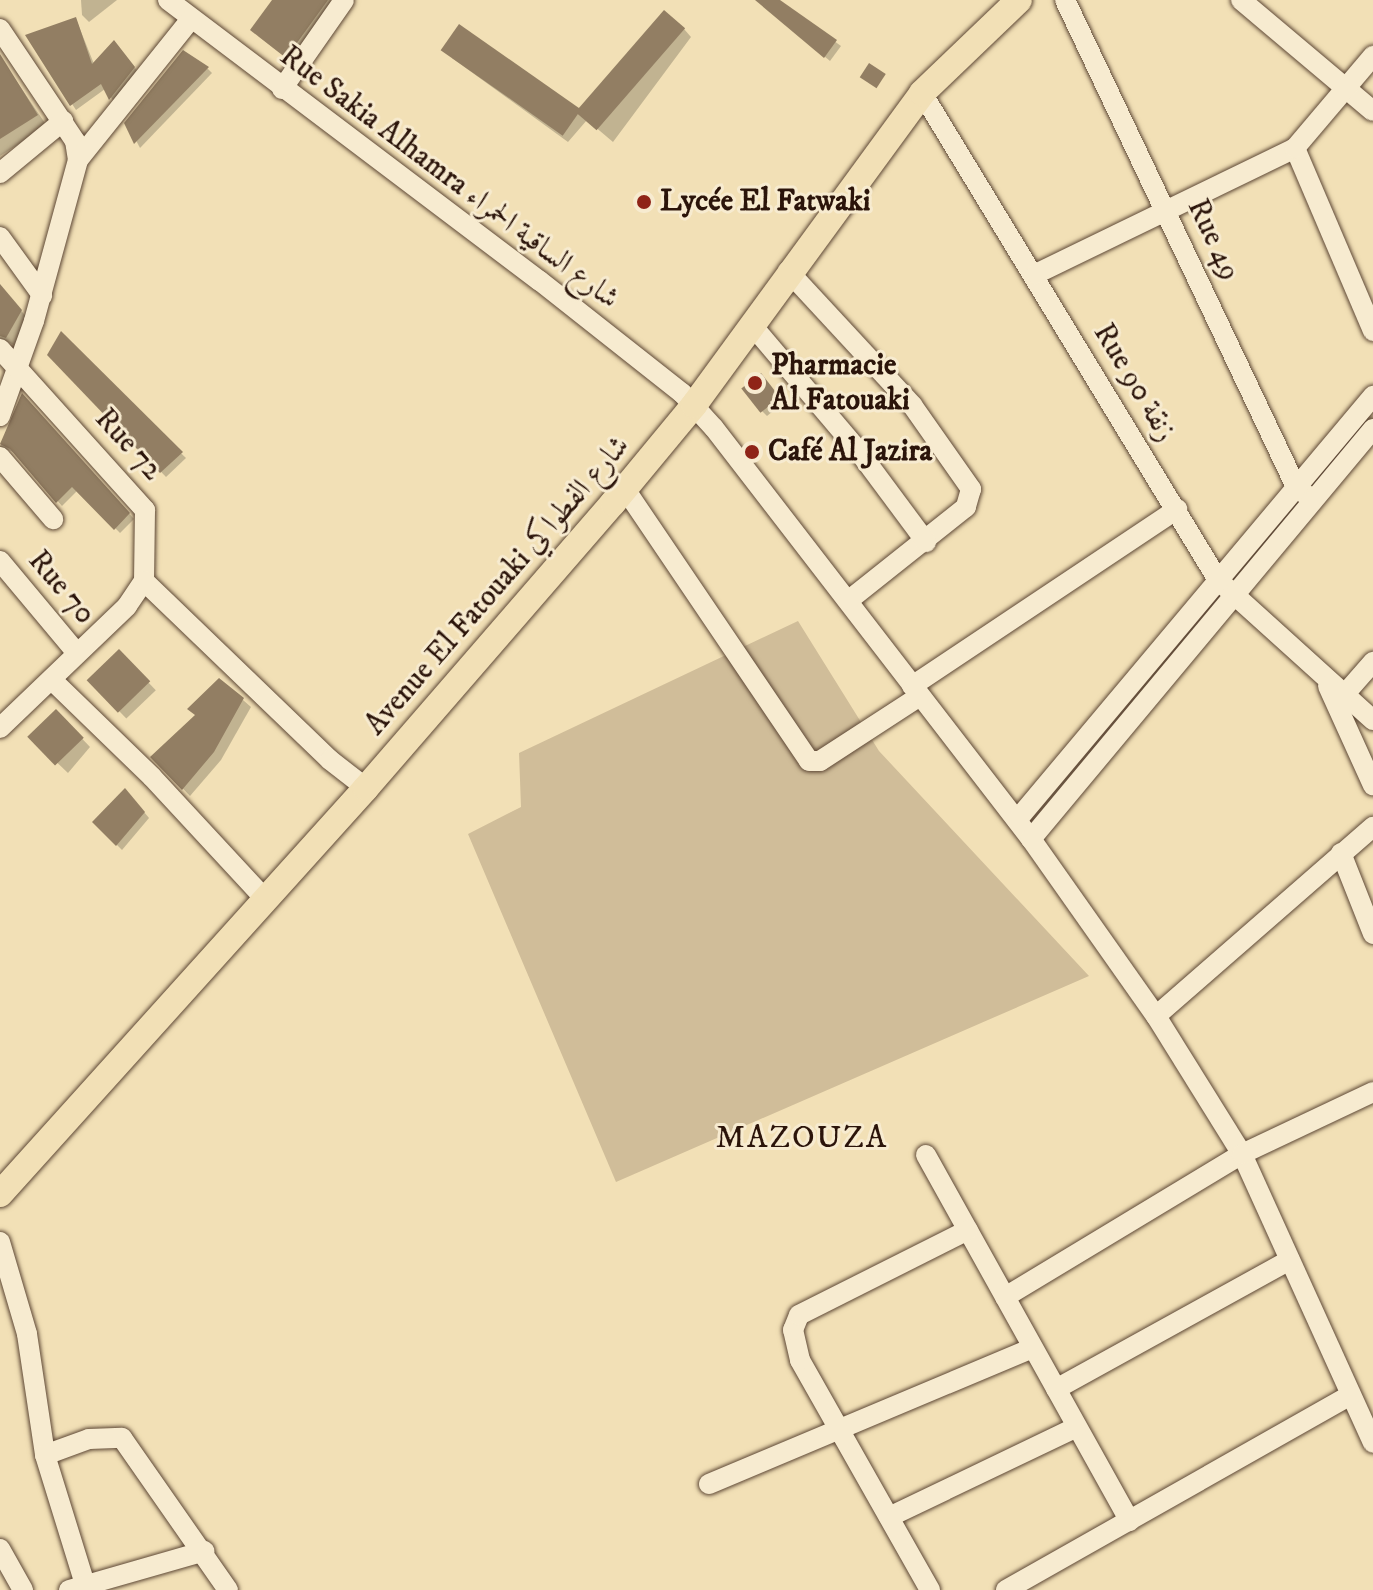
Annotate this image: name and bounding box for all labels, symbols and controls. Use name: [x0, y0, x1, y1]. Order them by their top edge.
street label: Rue Sakia Alhamra شارع الساقية الحمراء: [272, 39, 626, 317]
place label: Lycée El Fatwaki: [660, 184, 871, 220]
marker: Lycée El Fatwaki: [635, 193, 653, 211]
street label: Rue 49: [1179, 194, 1247, 286]
street label: Rue 90 زنقة: [1085, 317, 1183, 449]
place label: Pharmacie Al Fatouaki: [771, 348, 910, 418]
marker: Pharmacie Al Fatouaki: [746, 374, 764, 392]
street label: Rue 72: [87, 402, 169, 488]
street label: Avenue El Fatouaki شارع الفطواكي: [358, 429, 638, 743]
place label: Café Al Jazira: [768, 434, 932, 470]
marker: Café Al Jazira: [743, 443, 761, 461]
street label: Rue 70: [20, 544, 102, 632]
district label: MAZOUZA: [716, 1119, 888, 1157]

